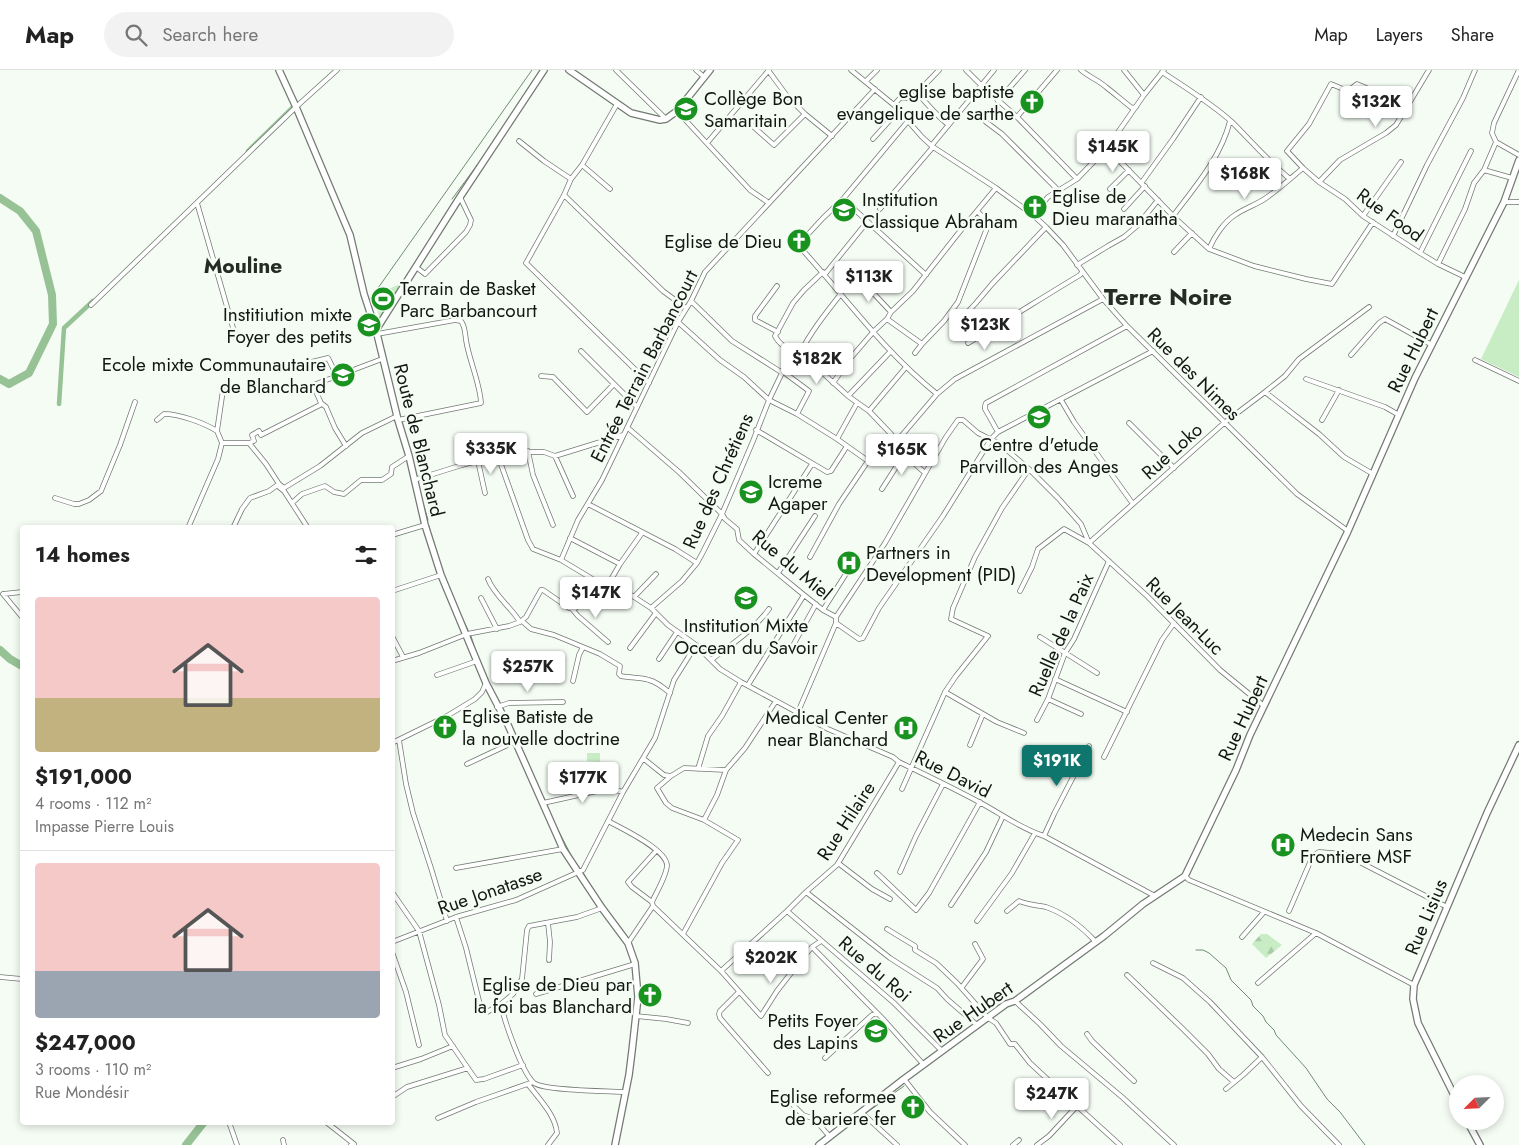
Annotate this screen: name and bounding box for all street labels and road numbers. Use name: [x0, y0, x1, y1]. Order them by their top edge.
street label: Rue Food: [1351, 182, 1429, 248]
street label: Entrée Terrain Barbancourt: [584, 265, 705, 467]
street label: Rue Hubert: [1381, 303, 1445, 397]
street label: Rue des Nimes: [1141, 321, 1247, 427]
street label: Route de Blanchard: [387, 361, 451, 519]
street label: Rue des Chrétiens: [676, 409, 760, 553]
street label: Rue Loko: [1136, 416, 1208, 486]
street label: Rue du Miel: [746, 523, 838, 607]
street label: Ruelle de la Paix: [1022, 569, 1100, 701]
street label: Rue Jean-Luc: [1140, 571, 1230, 661]
street label: Rue Hubert: [1211, 671, 1275, 765]
street label: Rue David: [910, 743, 996, 805]
street label: Rue Hilaire: [810, 776, 882, 866]
street label: Rue Jonatasse: [434, 860, 546, 922]
street label: Rue Lisius: [1398, 875, 1454, 959]
street label: Rue du Roi: [833, 930, 917, 1008]
street label: Rue Hubert: [928, 974, 1019, 1049]

